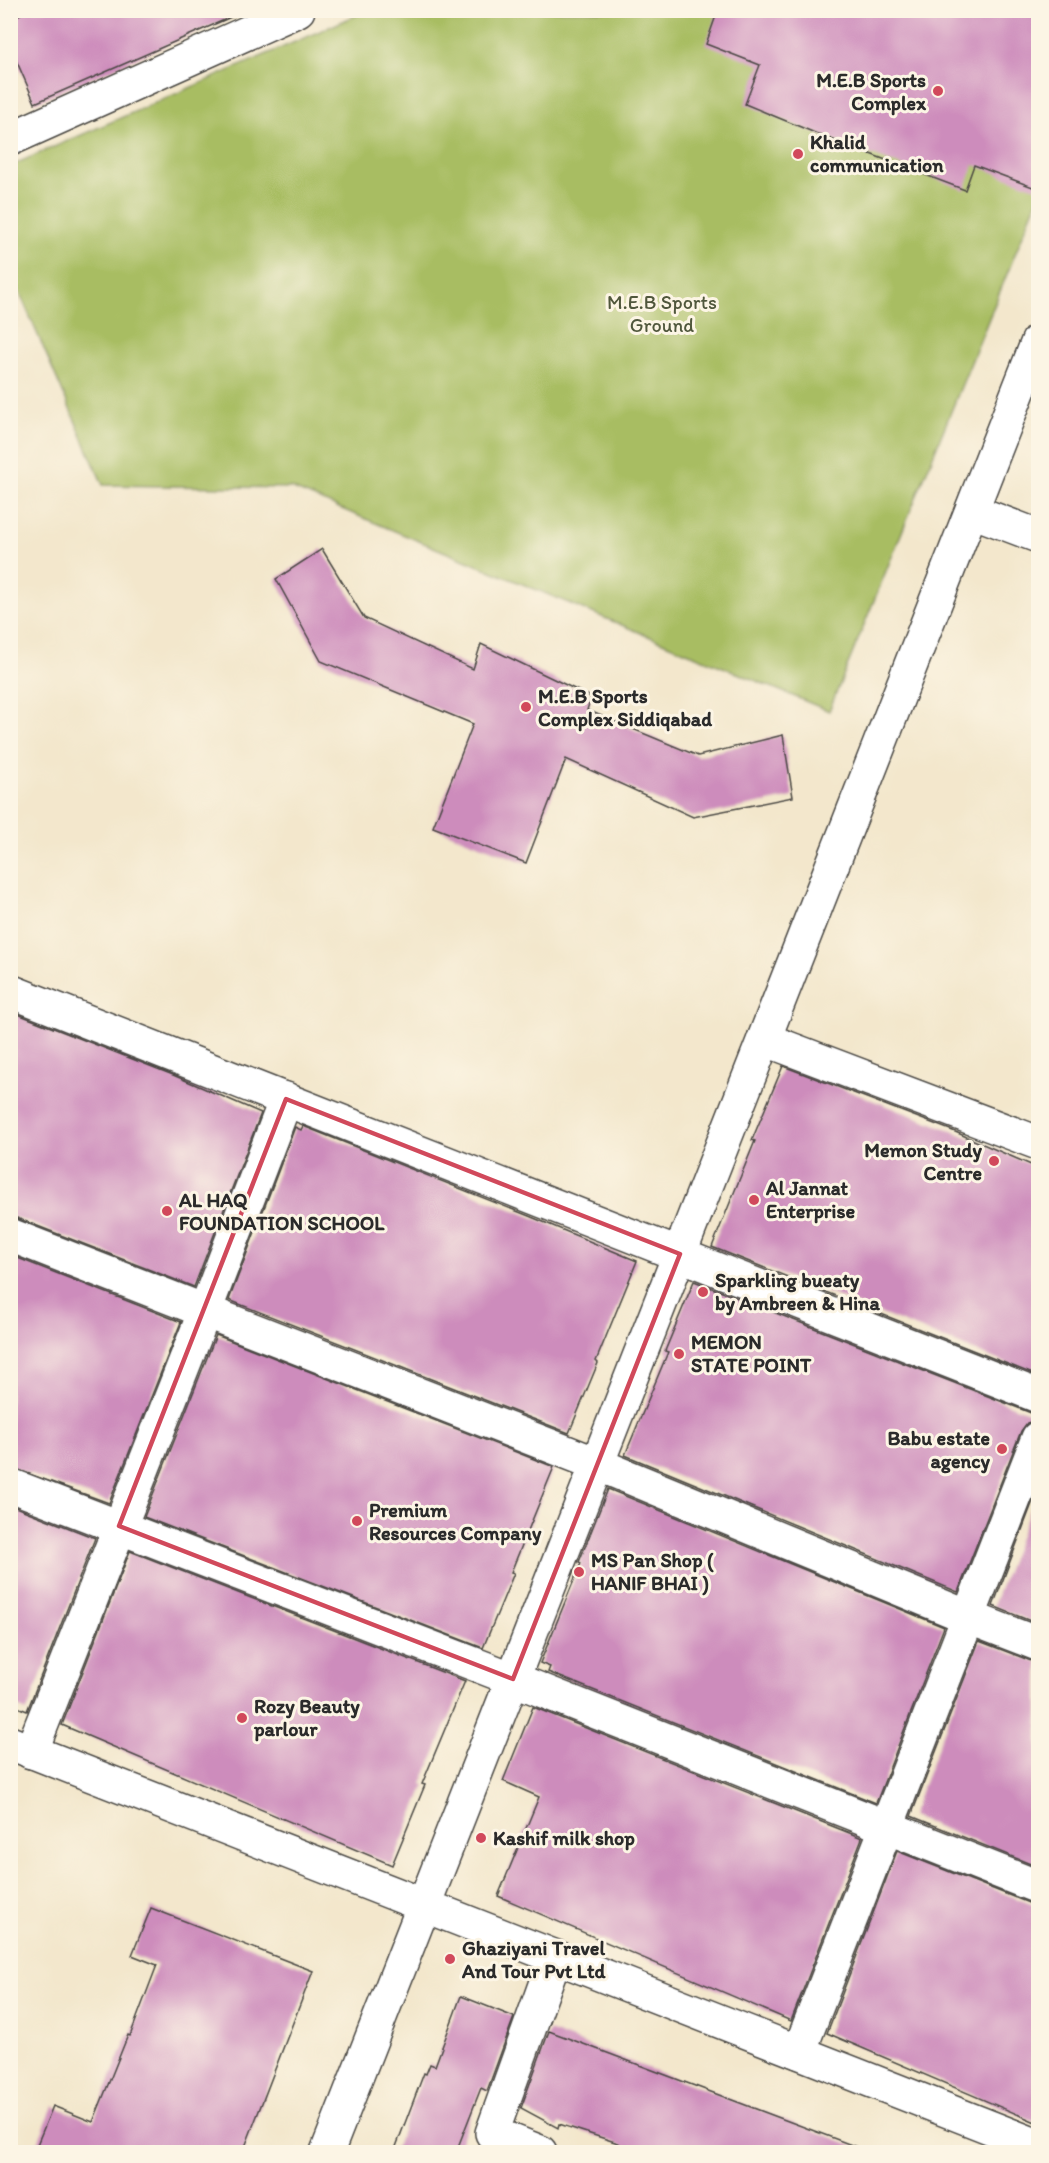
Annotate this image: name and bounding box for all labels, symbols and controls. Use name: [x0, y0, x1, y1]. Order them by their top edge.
place label: M.E.B Sports Complex: [816, 68, 927, 116]
marker: M.E.B Sports Complex: [931, 84, 945, 98]
place label: Khalid communication: [810, 130, 944, 177]
marker: Khalid communication: [791, 147, 805, 161]
park label: M.E.B Sports Ground: [607, 290, 717, 337]
place label: M.E.B Sports Complex Siddiqabad: [538, 684, 712, 732]
marker: M.E.B Sports Complex Siddiqabad: [519, 700, 533, 714]
place label: Memon Study Centre: [864, 1138, 983, 1185]
marker: Memon Study Centre: [987, 1154, 1001, 1168]
place label: Al Jannat Enterprise: [765, 1176, 855, 1224]
place label: AL HAQ FOUNDATION SCHOOL: [178, 1188, 385, 1235]
marker: Al Jannat Enterprise: [747, 1193, 761, 1207]
marker: AL HAQ FOUNDATION SCHOOL: [160, 1204, 174, 1218]
place label: Sparkling bueaty by Ambreen & Hina: [715, 1268, 880, 1316]
marker: Sparkling bueaty by Ambreen & Hina: [696, 1285, 710, 1299]
place label: MEMON STATE POINT: [691, 1330, 812, 1377]
marker: MEMON STATE POINT: [672, 1347, 686, 1361]
place label: Babu estate agency: [887, 1426, 991, 1474]
marker: Babu estate agency: [995, 1442, 1009, 1456]
place label: Premium Resources Company: [369, 1498, 542, 1546]
marker: Premium Resources Company: [350, 1514, 364, 1528]
place label: MS Pan Shop ( HANIF BHAI ): [591, 1548, 714, 1596]
marker: MS Pan Shop ( HANIF BHAI ): [572, 1565, 586, 1579]
place label: Rozy Beauty parlour: [253, 1694, 360, 1742]
marker: Rozy Beauty parlour: [235, 1711, 249, 1725]
place label: Kashif milk shop: [493, 1826, 635, 1851]
marker: Kashif milk shop: [474, 1831, 488, 1845]
place label: Ghaziyani Travel And Tour Pvt Ltd: [461, 1936, 606, 1983]
marker: Ghaziyani Travel And Tour Pvt Ltd: [443, 1952, 457, 1966]

